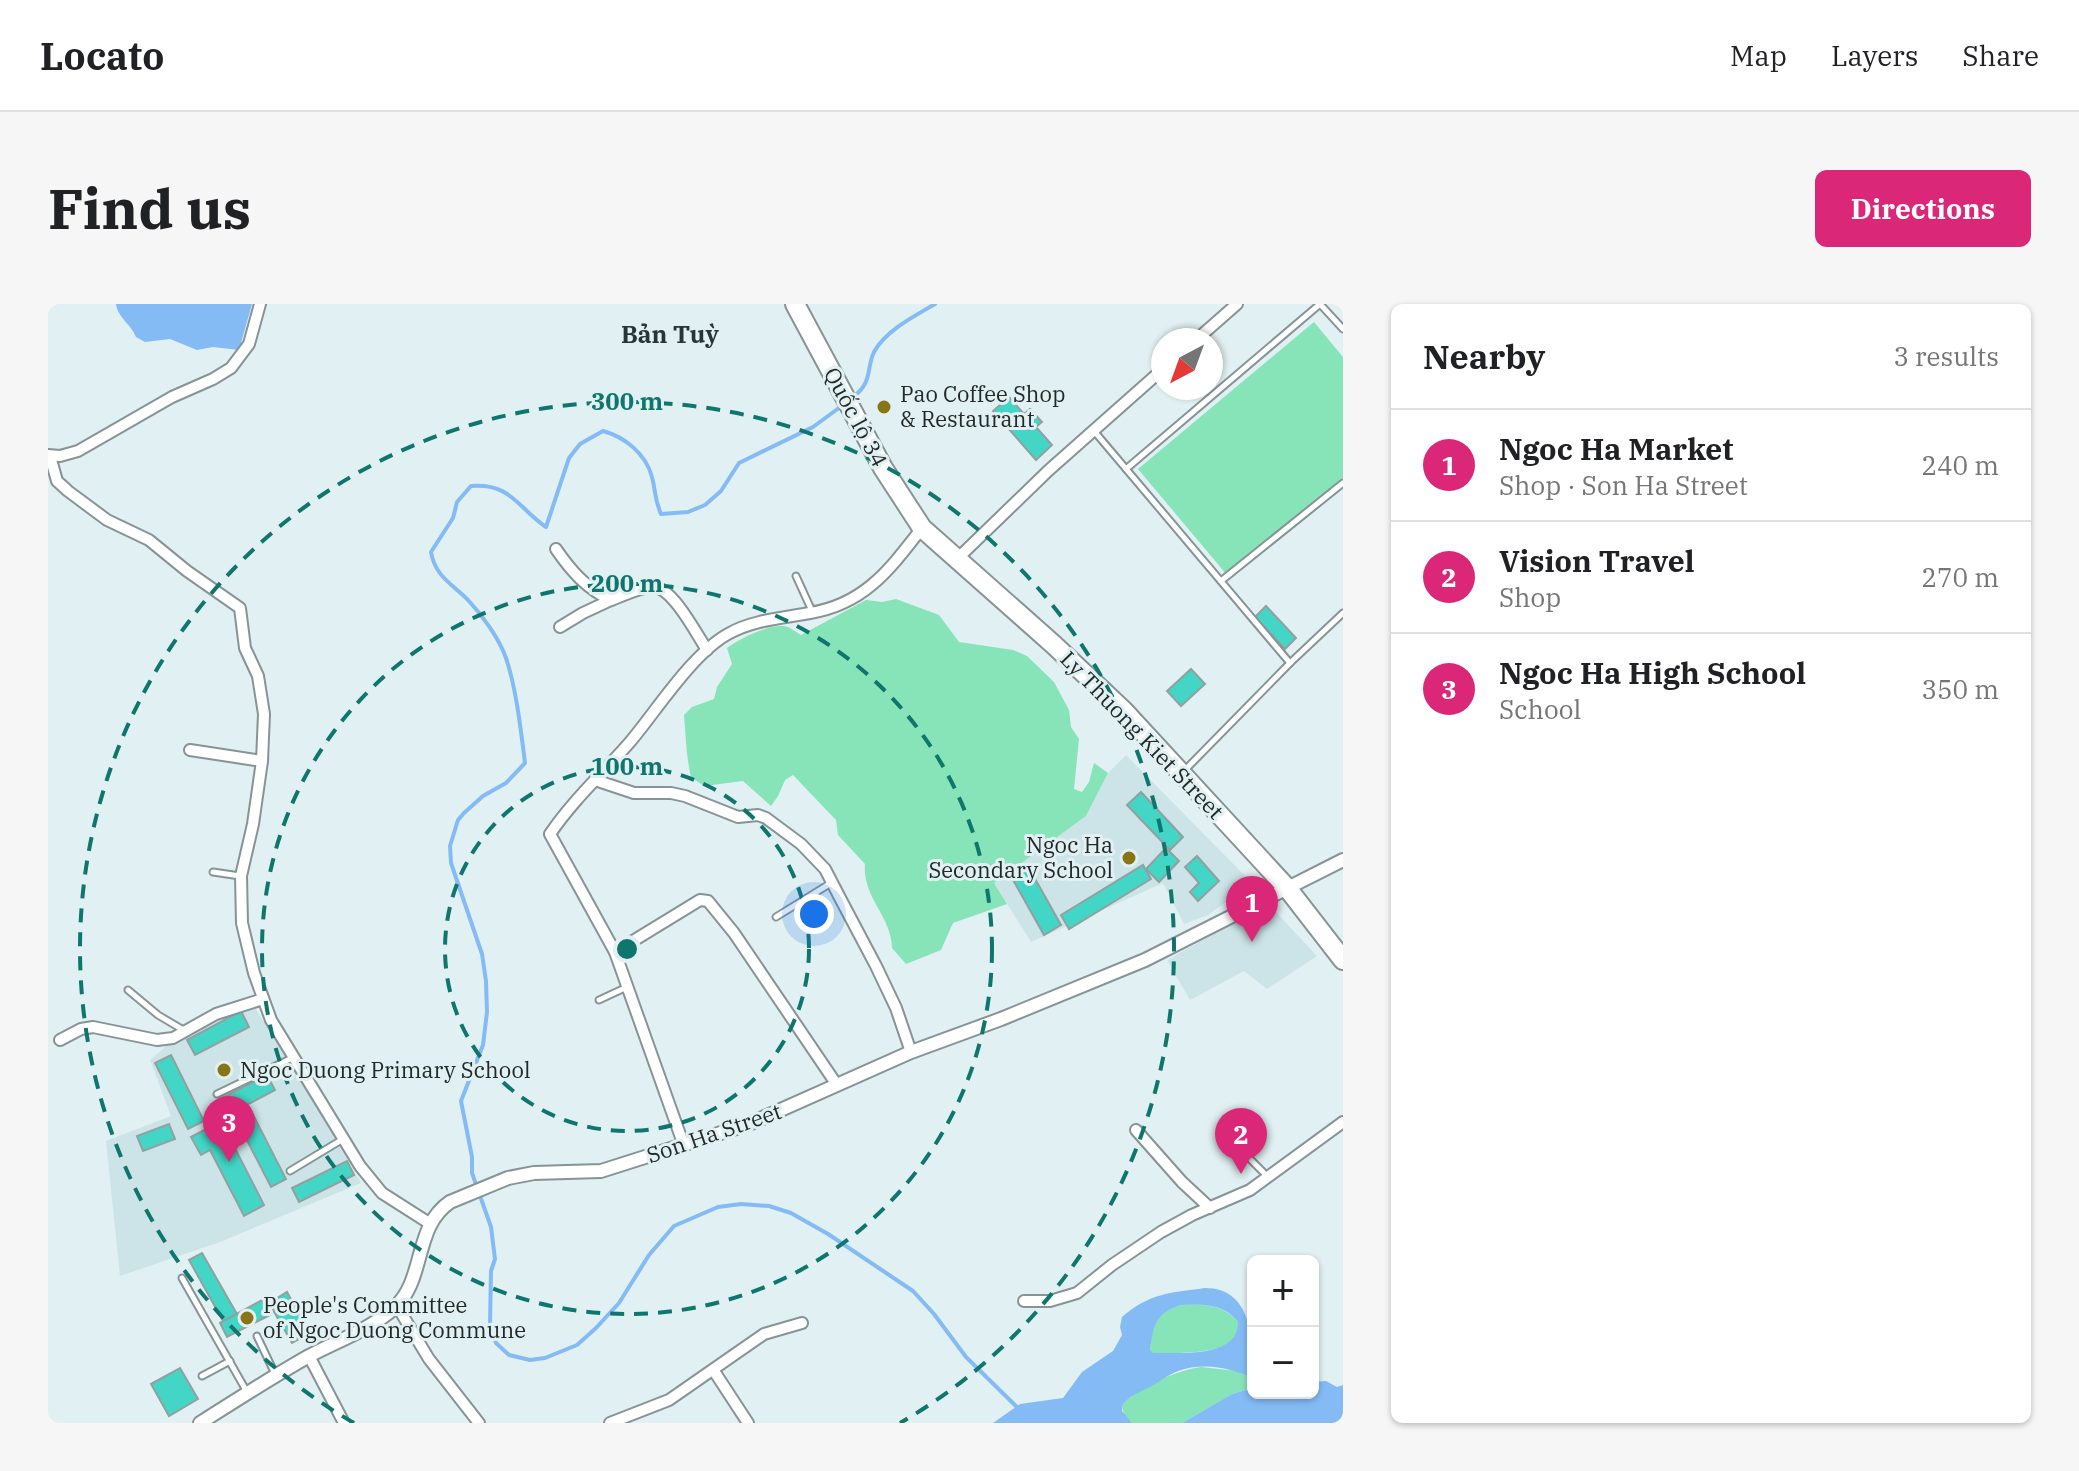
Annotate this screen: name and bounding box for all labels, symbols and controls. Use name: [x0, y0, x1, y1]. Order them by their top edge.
text: Locato: [40, 31, 164, 80]
text: Map: [1730, 37, 1787, 74]
text: Layers: [1831, 37, 1918, 74]
text: Share: [1962, 37, 2039, 74]
button: Directions: [1815, 170, 2031, 247]
text: Find us: [48, 172, 251, 244]
district label: Bản Tuỳ: [621, 318, 719, 350]
north arrow: [1151, 328, 1223, 400]
text: Nearby: [1423, 334, 1545, 378]
text: 3 results: [1893, 339, 1999, 373]
street label: Quốc lộ 34: [818, 362, 895, 472]
place label: Pao Coffee Shop & Restaurant: [900, 379, 1065, 433]
text: 300 m: [591, 385, 663, 417]
marker: Pao Coffee Shop & Restaurant: [875, 398, 893, 416]
text: Ngoc Ha Market: [1499, 429, 1733, 468]
text: 1: [1441, 448, 1457, 482]
text: 240 m: [1921, 448, 1999, 482]
text: Shop · Son Ha Street: [1499, 468, 1748, 502]
text: Vision Travel: [1499, 541, 1694, 580]
text: 2: [1441, 560, 1457, 594]
text: 270 m: [1921, 560, 1999, 594]
text: 200 m: [591, 567, 663, 599]
text: Shop: [1499, 580, 1561, 614]
street label: Ly Thuong Kiet Street: [1054, 644, 1231, 825]
text: Ngoc Ha High School: [1499, 653, 1806, 692]
text: 3: [1441, 672, 1457, 706]
text: 350 m: [1921, 672, 1999, 706]
text: School: [1499, 692, 1581, 726]
text: 100 m: [591, 750, 663, 782]
place label: Ngoc Ha Secondary School: [928, 830, 1113, 884]
marker: Ngoc Ha Secondary School: [1120, 849, 1138, 867]
pin: 1: [1226, 876, 1278, 942]
your location: [794, 894, 834, 934]
centre of rings: [613, 935, 641, 963]
place label: Ngoc Duong Primary School: [240, 1055, 531, 1084]
marker: Ngoc Duong Primary School: [215, 1061, 233, 1079]
pin: 3: [203, 1096, 255, 1162]
street label: Son Ha Street: [643, 1096, 785, 1169]
pin: 2: [1215, 1108, 1267, 1174]
map controls: [1247, 1255, 1319, 1399]
button: +: [1247, 1255, 1319, 1327]
place label: People's Committee of Ngoc Duong Commune: [263, 1290, 526, 1344]
marker: People's Committee of Ngoc Duong Commune: [238, 1309, 256, 1327]
button: −: [1247, 1327, 1319, 1399]

